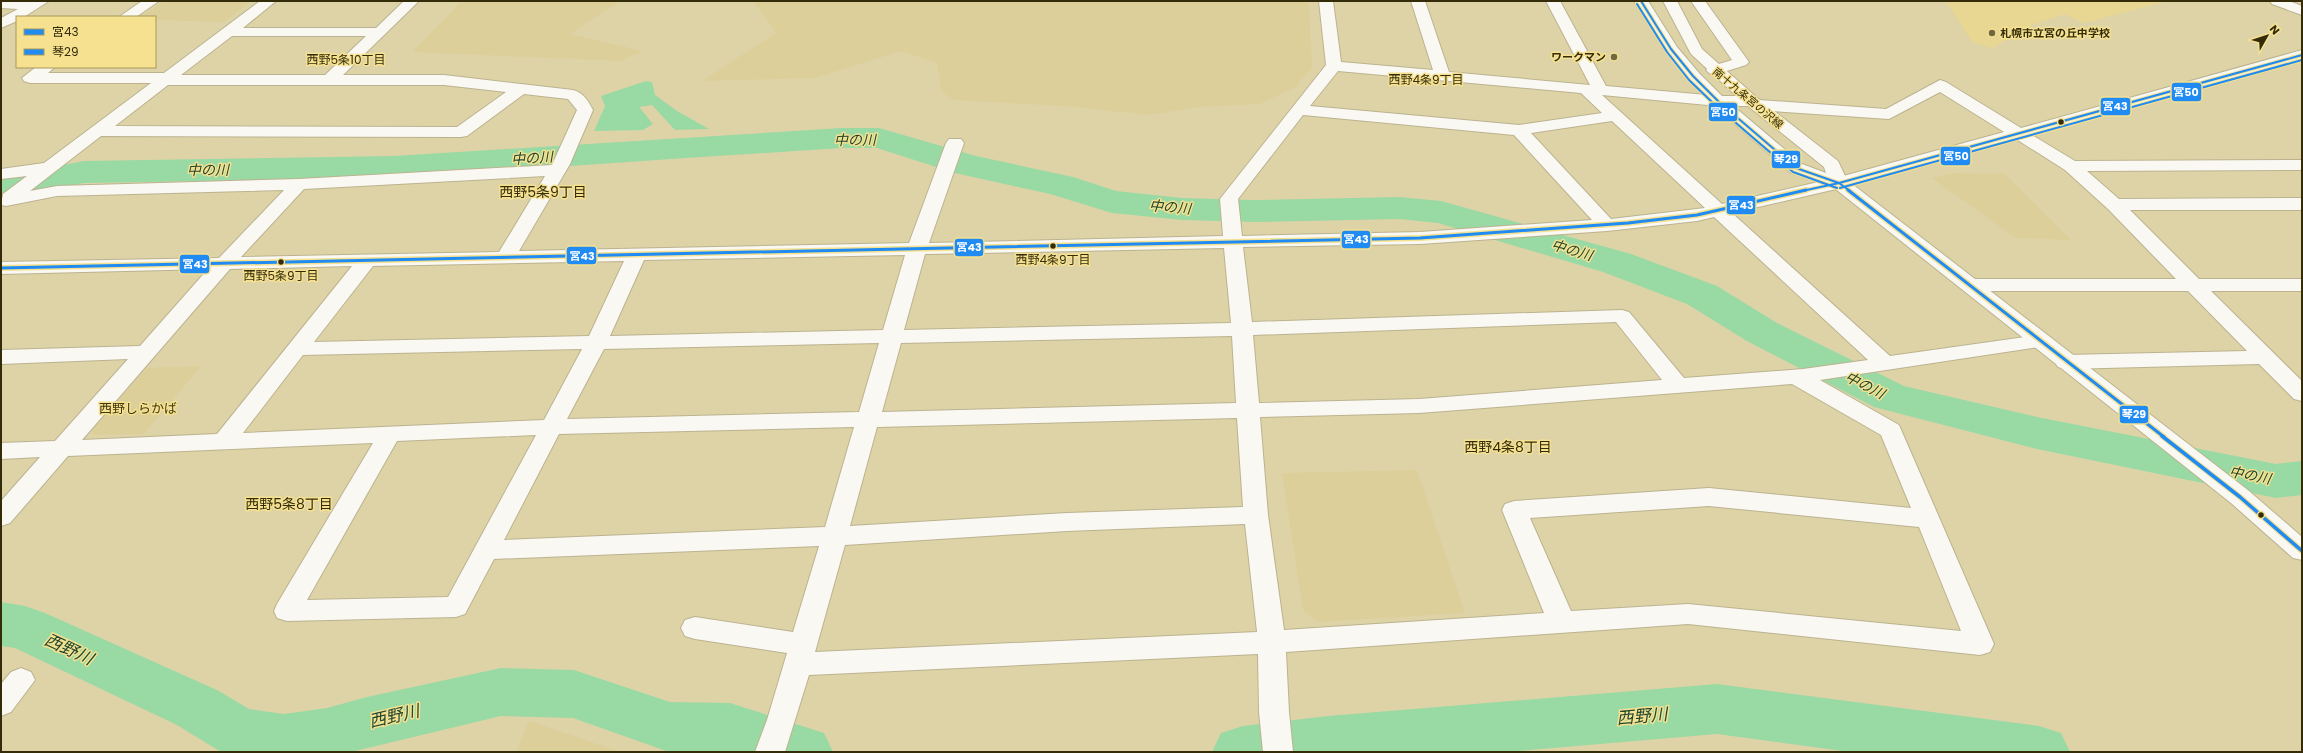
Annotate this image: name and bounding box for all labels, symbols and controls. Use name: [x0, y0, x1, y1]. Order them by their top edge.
legend: [16, 16, 156, 68]
north arrow: [2247, 16, 2287, 56]
text: N: [2266, 21, 2284, 38]
text: 宮43: [52, 23, 79, 40]
place label: 札幌市立宮の丘中学校: [2000, 25, 2110, 41]
marker: 札幌市立宮の丘中学校: [1987, 28, 1997, 38]
text: 琴29: [52, 43, 78, 60]
place label: ワークマン: [1551, 49, 1606, 65]
district label: 西野5条10丁目: [307, 51, 385, 68]
marker: ワークマン: [1609, 52, 1619, 62]
street label: 南十九条宮の沢線: [1709, 64, 1787, 132]
district label: 西野4条9丁目: [1388, 71, 1464, 88]
line badge: 宮50: [2171, 82, 2202, 102]
text: 宮50: [2173, 84, 2199, 100]
line badge: 宮43: [2100, 97, 2131, 116]
text: 宮43: [2102, 98, 2128, 114]
line badge: 宮50: [1708, 102, 1738, 122]
text: 宮50: [1710, 104, 1736, 120]
unlabelled marker: [2056, 117, 2066, 127]
water label: 中の川: [834, 130, 878, 150]
water label: 中の川: [510, 146, 556, 169]
line badge: 宮50: [1940, 146, 1971, 166]
text: 宮50: [1943, 148, 1969, 164]
line badge: 琴29: [1771, 150, 1801, 169]
text: 琴29: [1773, 151, 1798, 167]
water label: 中の川: [187, 160, 231, 180]
district label: 西野5条9丁目: [499, 182, 587, 202]
water label: 中の川: [1148, 195, 1194, 219]
line badge: 宮43: [1726, 195, 1756, 215]
text: 宮43: [1728, 197, 1754, 213]
line badge: 宮43: [1341, 230, 1371, 249]
text: 宮43: [1343, 231, 1369, 247]
water label: 中の川: [1549, 235, 1597, 266]
line badge: 宮43: [954, 238, 984, 257]
text: 宮43: [956, 239, 982, 255]
marker: 西野4条9丁目: [1048, 241, 1058, 251]
line badge: 宮43: [566, 246, 597, 265]
text: 宮43: [569, 248, 595, 264]
place label: 西野4条9丁目: [1015, 251, 1091, 268]
line badge: 宮43: [179, 254, 210, 274]
text: 宮43: [182, 256, 208, 272]
marker: 西野5条9丁目: [276, 257, 286, 267]
place label: 西野5条9丁目: [243, 267, 319, 284]
water label: 中の川: [1842, 367, 1890, 404]
park label: 西野しらかば: [99, 399, 177, 418]
line badge: 琴29: [2119, 405, 2149, 424]
text: 琴29: [2121, 406, 2146, 422]
district label: 西野4条8丁目: [1464, 437, 1552, 457]
water label: 中の川: [2227, 461, 2274, 489]
district label: 西野5条8丁目: [245, 494, 333, 514]
unlabelled marker: [2256, 510, 2266, 520]
water label: 西野川: [41, 627, 99, 671]
water label: 西野川: [366, 698, 423, 733]
water label: 西野川: [1616, 702, 1670, 730]

